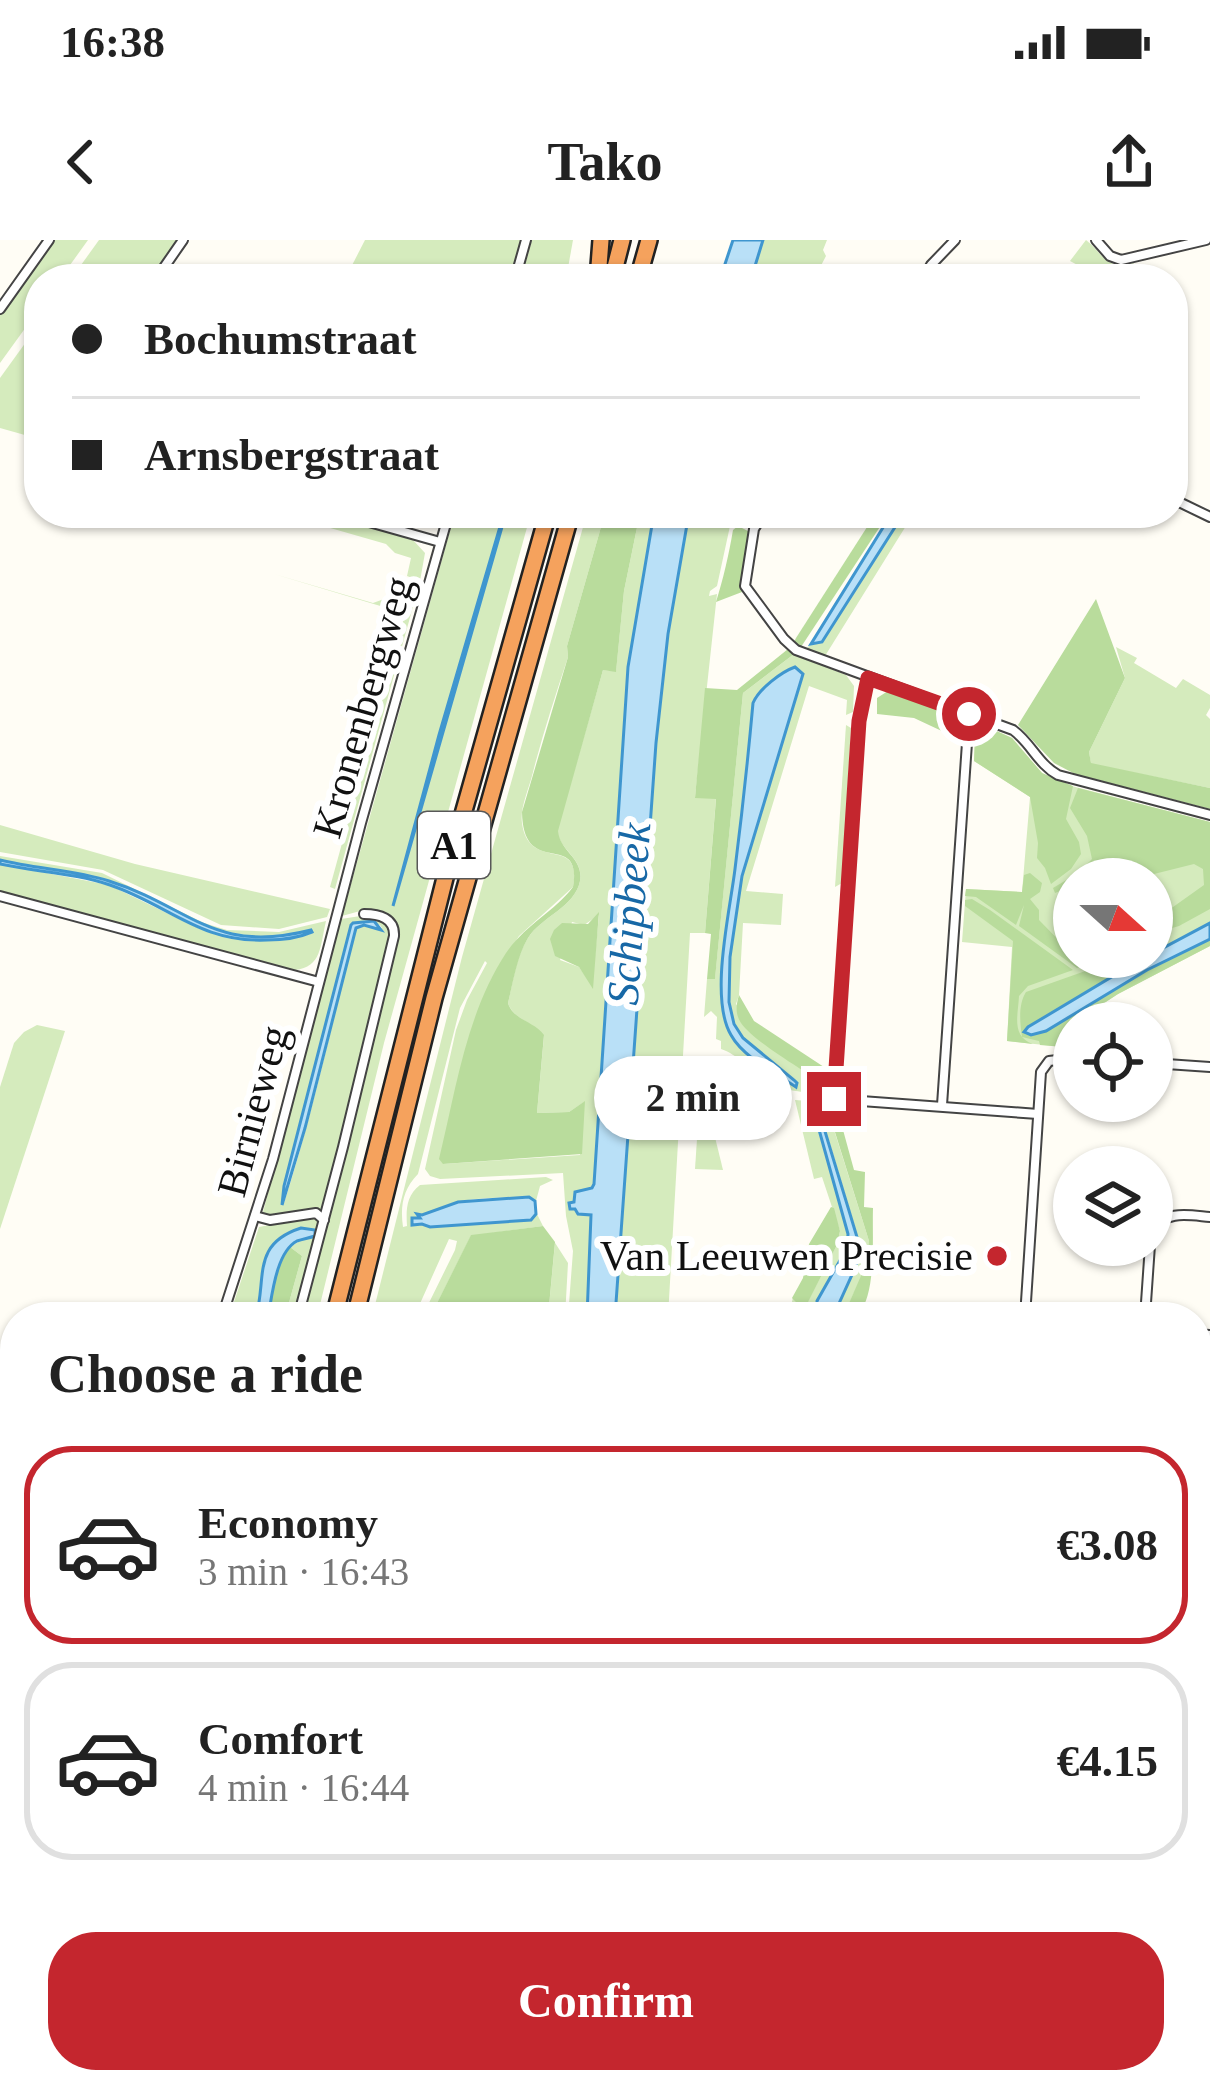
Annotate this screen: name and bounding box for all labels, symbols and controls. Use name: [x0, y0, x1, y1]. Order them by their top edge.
text: 16:38: [60, 17, 165, 67]
icon: back: [48, 129, 114, 195]
icon: share: [1096, 129, 1162, 195]
text: Tako: [547, 132, 663, 192]
text: Bochumstraat: [144, 314, 416, 364]
text: Arnsbergstraat: [144, 430, 439, 480]
street label: Kronenbergweg: [304, 571, 422, 843]
route start: [942, 687, 996, 741]
road number: A1: [418, 812, 490, 878]
water label: Schipbeek: [598, 820, 660, 1007]
north arrow: [1053, 858, 1173, 978]
map controls: [1053, 858, 1173, 1266]
button: locate: [1053, 1002, 1173, 1122]
street label: Birnieweg: [208, 1021, 298, 1201]
callout: 2 min: [594, 1057, 792, 1141]
route end: [807, 1072, 861, 1126]
text: 2 min: [646, 1076, 740, 1119]
button: layers: [1053, 1146, 1173, 1266]
place label: Van Leeuwen Precisie: [600, 1233, 973, 1279]
marker: Van Leeuwen Precisie: [984, 1243, 1010, 1269]
text: Choose a ride: [48, 1344, 363, 1404]
icon: car: [54, 1491, 162, 1599]
text: Economy: [198, 1498, 378, 1548]
text: €3.08: [1057, 1520, 1158, 1570]
text: 3 min · 16:43: [198, 1550, 409, 1593]
icon: car: [54, 1707, 162, 1815]
text: Comfort: [198, 1714, 363, 1764]
text: €4.15: [1057, 1736, 1158, 1786]
text: 4 min · 16:44: [198, 1766, 409, 1809]
button: Confirm: [48, 1932, 1164, 2070]

